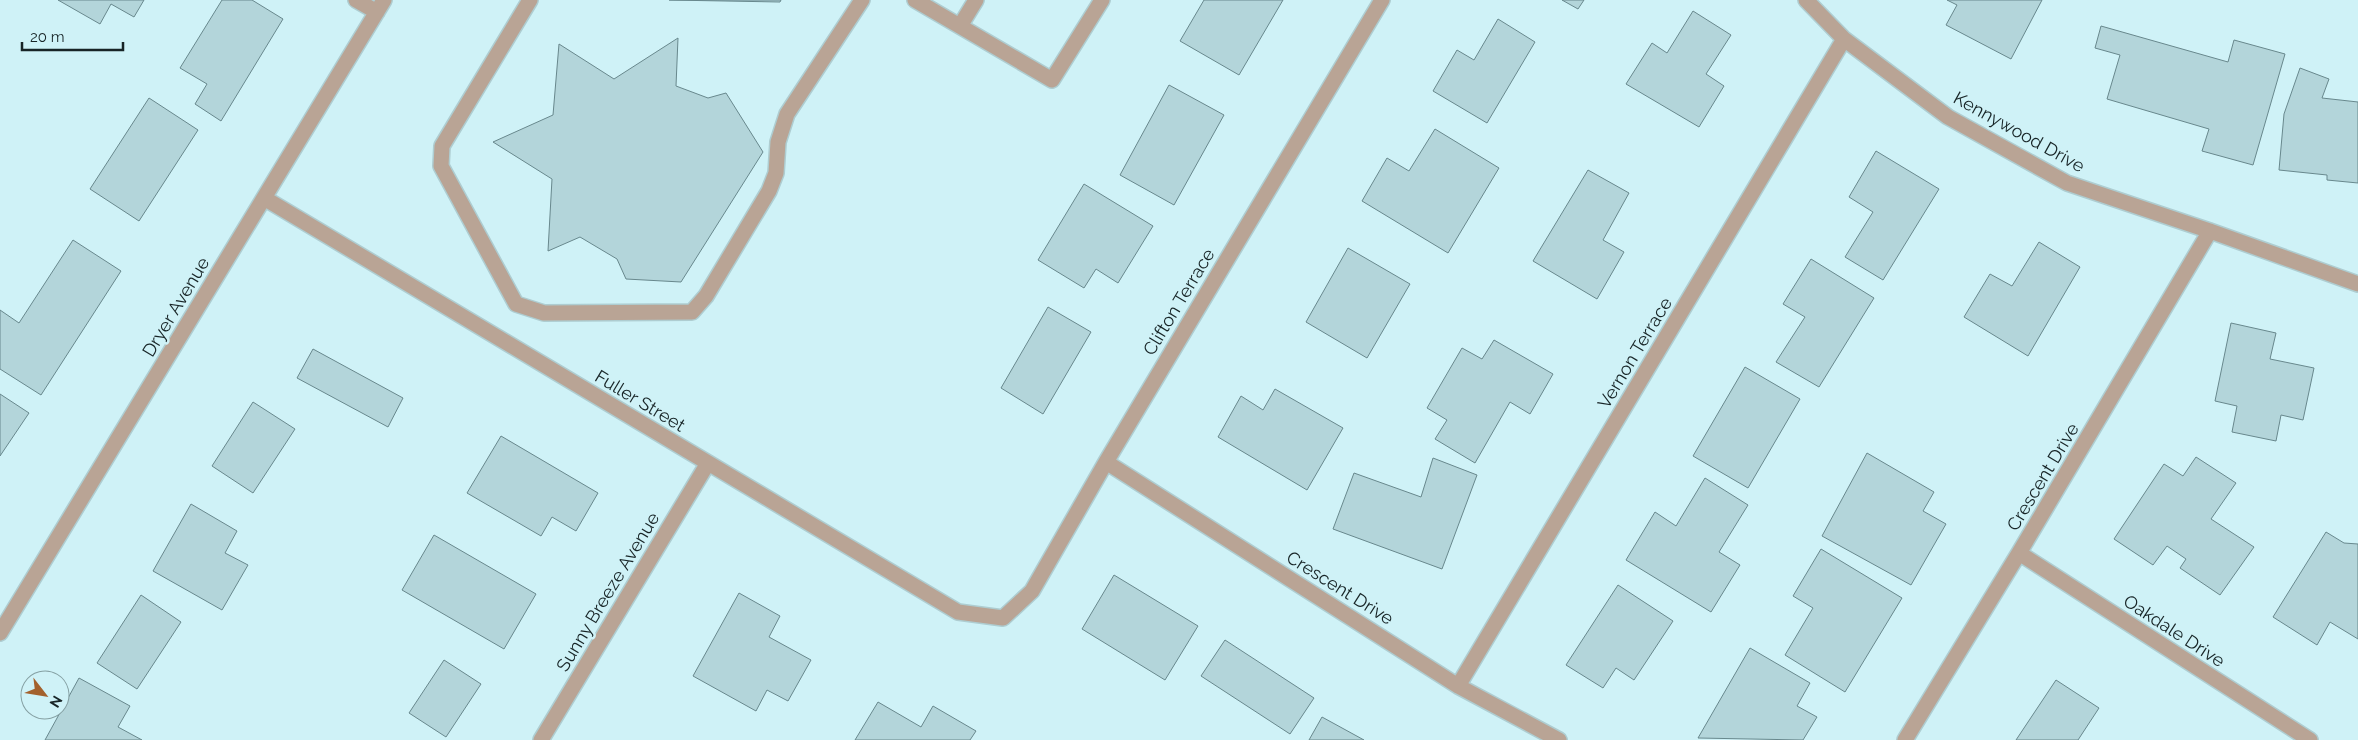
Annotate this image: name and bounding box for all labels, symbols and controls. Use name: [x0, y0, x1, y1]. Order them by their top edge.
scale bar: [22, 20, 124, 52]
text: 20 m: [30, 28, 65, 46]
street label: Kennywood Drive: [1950, 87, 2089, 176]
street label: Clifton Terrace: [1139, 244, 1219, 359]
street label: Dryer Avenue: [138, 253, 214, 360]
street label: Vernon Terrace: [1593, 293, 1676, 412]
street label: Fuller Street: [591, 365, 689, 436]
street label: Crescent Drive: [2002, 419, 2083, 534]
street label: Sunny Breeze Avenue: [552, 508, 664, 675]
street label: Crescent Drive: [1283, 546, 1398, 629]
street label: Oakdale Drive: [2120, 590, 2229, 671]
north arrow: [20, 670, 70, 720]
text: N: [47, 693, 66, 710]

